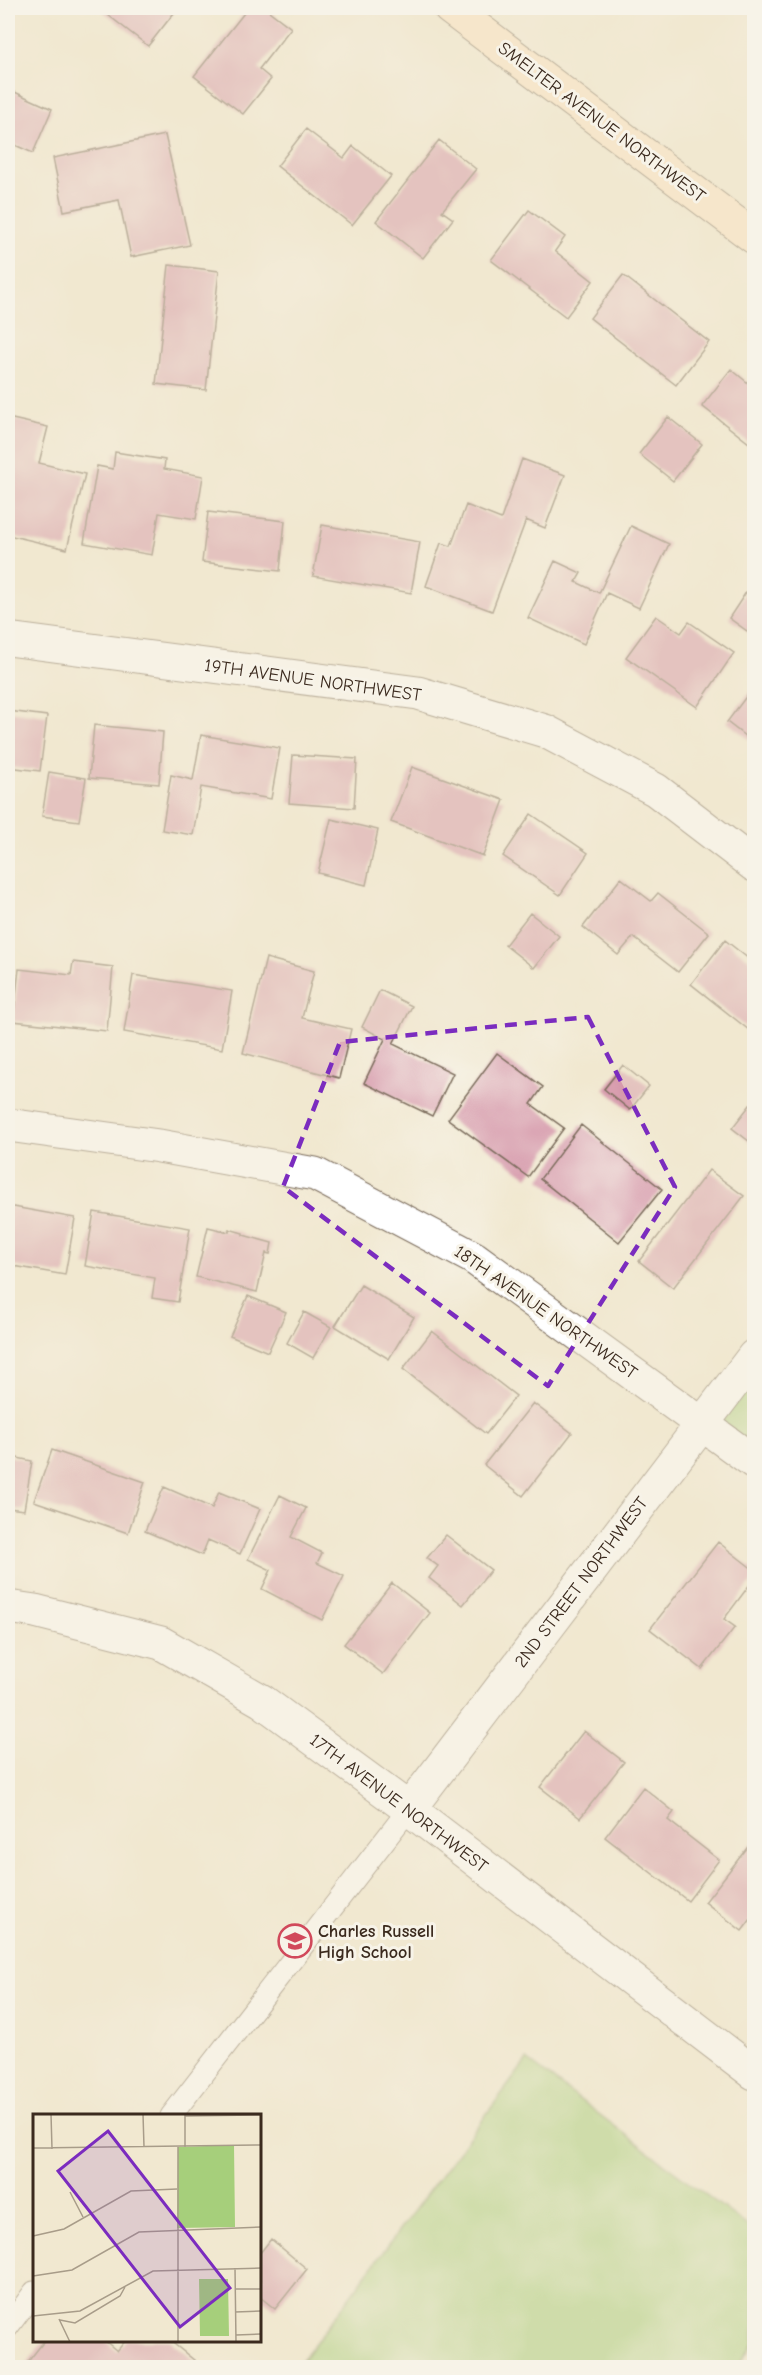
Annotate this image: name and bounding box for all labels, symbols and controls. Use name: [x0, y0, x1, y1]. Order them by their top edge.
street label: SMELTER AVENUE NORTHWEST: [494, 38, 710, 208]
street label: 19TH AVENUE NORTHWEST: [203, 655, 423, 706]
street label: 18TH AVENUE NORTHWEST: [450, 1241, 642, 1384]
street label: 2ND STREET NORTHWEST: [510, 1492, 653, 1672]
street label: 17TH AVENUE NORTHWEST: [305, 1729, 492, 1878]
place label: Charles Russell High School: [318, 1921, 434, 1963]
school or university icon: Charles Russell High School: [277, 1923, 313, 1959]
inset map: [33, 2114, 261, 2342]

